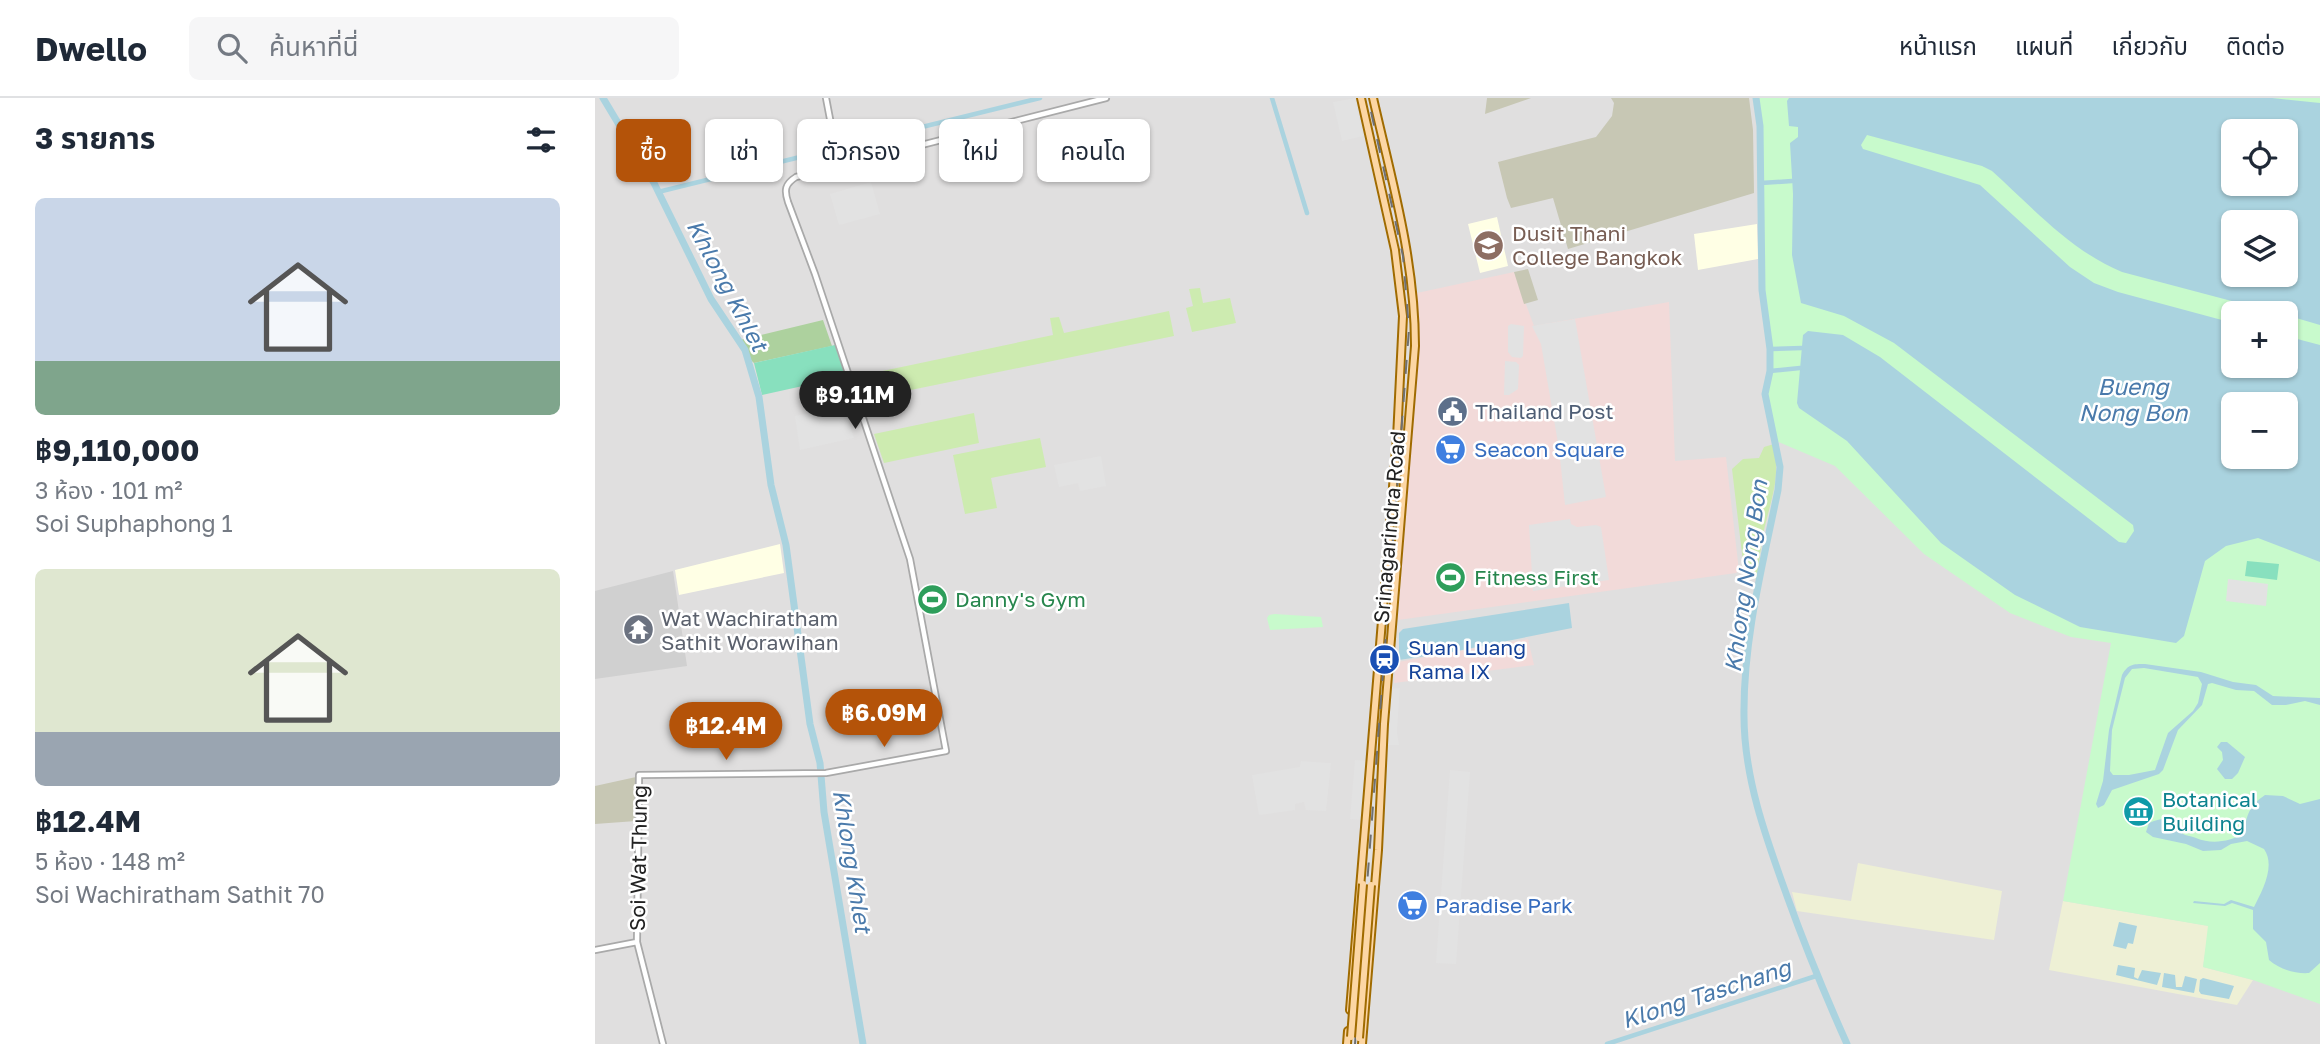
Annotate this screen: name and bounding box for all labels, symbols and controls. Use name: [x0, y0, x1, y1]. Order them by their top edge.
search box: [189, 17, 679, 80]
text: Dwello: [35, 29, 147, 68]
icon: search: [213, 29, 251, 67]
text: ค้นหาที่นี่: [269, 31, 359, 62]
text: หน้าแรก: [1899, 31, 1977, 60]
text: แผนที่: [2015, 31, 2073, 60]
text: เกี่ยวกับ: [2111, 31, 2188, 60]
text: ติดต่อ: [2226, 31, 2285, 60]
chip: ซื้อ: [616, 119, 691, 182]
chip: เช่า: [705, 119, 783, 182]
chip: ตัวกรอง: [797, 119, 925, 182]
chip: ใหม่: [939, 119, 1023, 182]
chip: คอนโด: [1037, 119, 1150, 182]
map controls: [2221, 119, 2298, 469]
button: locate: [2221, 119, 2298, 196]
text: 3 รายการ: [35, 120, 155, 156]
icon: filters: [522, 121, 560, 159]
button: layers: [2221, 210, 2298, 287]
water label: Khlong Khlet: [682, 215, 775, 357]
place label: Dusit Thani College Bangkok: [1512, 220, 1682, 270]
school or university icon: Dusit Thani College Bangkok: [1472, 228, 1506, 262]
icon: home: [235, 244, 361, 370]
button: +: [2221, 301, 2298, 378]
pin: ฿9.11M: [798, 372, 912, 431]
water label: Bueng Nong Bon: [2079, 372, 2188, 426]
text: ฿9.11M: [815, 380, 895, 408]
button: −: [2221, 392, 2298, 469]
public building icon: Thailand Post: [1435, 394, 1469, 428]
place label: Thailand Post: [1475, 398, 1614, 424]
street label: Srinagarindra Road: [1368, 430, 1410, 624]
text: ฿9,110,000: [35, 432, 200, 468]
supermarket icon: Seacon Square: [1434, 432, 1468, 466]
place label: Seacon Square: [1474, 436, 1625, 462]
text: 3 ห้อง · 101 m²: [35, 476, 183, 504]
water label: Khlong Nong Bon: [1718, 477, 1772, 674]
text: Soi Suphaphong 1: [35, 509, 233, 537]
sports icon: Fitness First: [1434, 560, 1468, 594]
place label: Fitness First: [1474, 564, 1599, 590]
sports icon: Danny's Gym: [915, 582, 949, 616]
place label: Danny's Gym: [955, 586, 1086, 612]
place label: Wat Wachiratham Sathit Worawihan: [661, 605, 839, 655]
temple icon: Wat Wachiratham Sathit Worawihan: [621, 613, 655, 647]
icon: home: [235, 615, 361, 741]
place label: Suan Luang Rama IX: [1408, 634, 1526, 684]
station icon: Suan Luang Rama IX: [1368, 642, 1402, 676]
pin: ฿6.09M: [827, 690, 941, 749]
text: ฿6.09M: [841, 698, 927, 726]
pin: ฿12.4M: [669, 702, 783, 762]
text: ฿12.4M: [685, 711, 767, 739]
street label: Soi Wat Thung: [624, 785, 652, 931]
place label: Botanical Building: [2162, 786, 2258, 836]
water label: Khlong Khlet: [828, 787, 878, 936]
museum icon: Botanical Building: [2122, 794, 2156, 828]
text: ฿12.4M: [35, 803, 141, 839]
text: 5 ห้อง · 148 m²: [35, 847, 185, 875]
text: Soi Wachiratham Sathit 70: [35, 880, 325, 908]
supermarket icon: Paradise Park: [1395, 888, 1429, 922]
place label: Paradise Park: [1435, 892, 1573, 918]
water label: Klong Taschang: [1618, 952, 1796, 1034]

